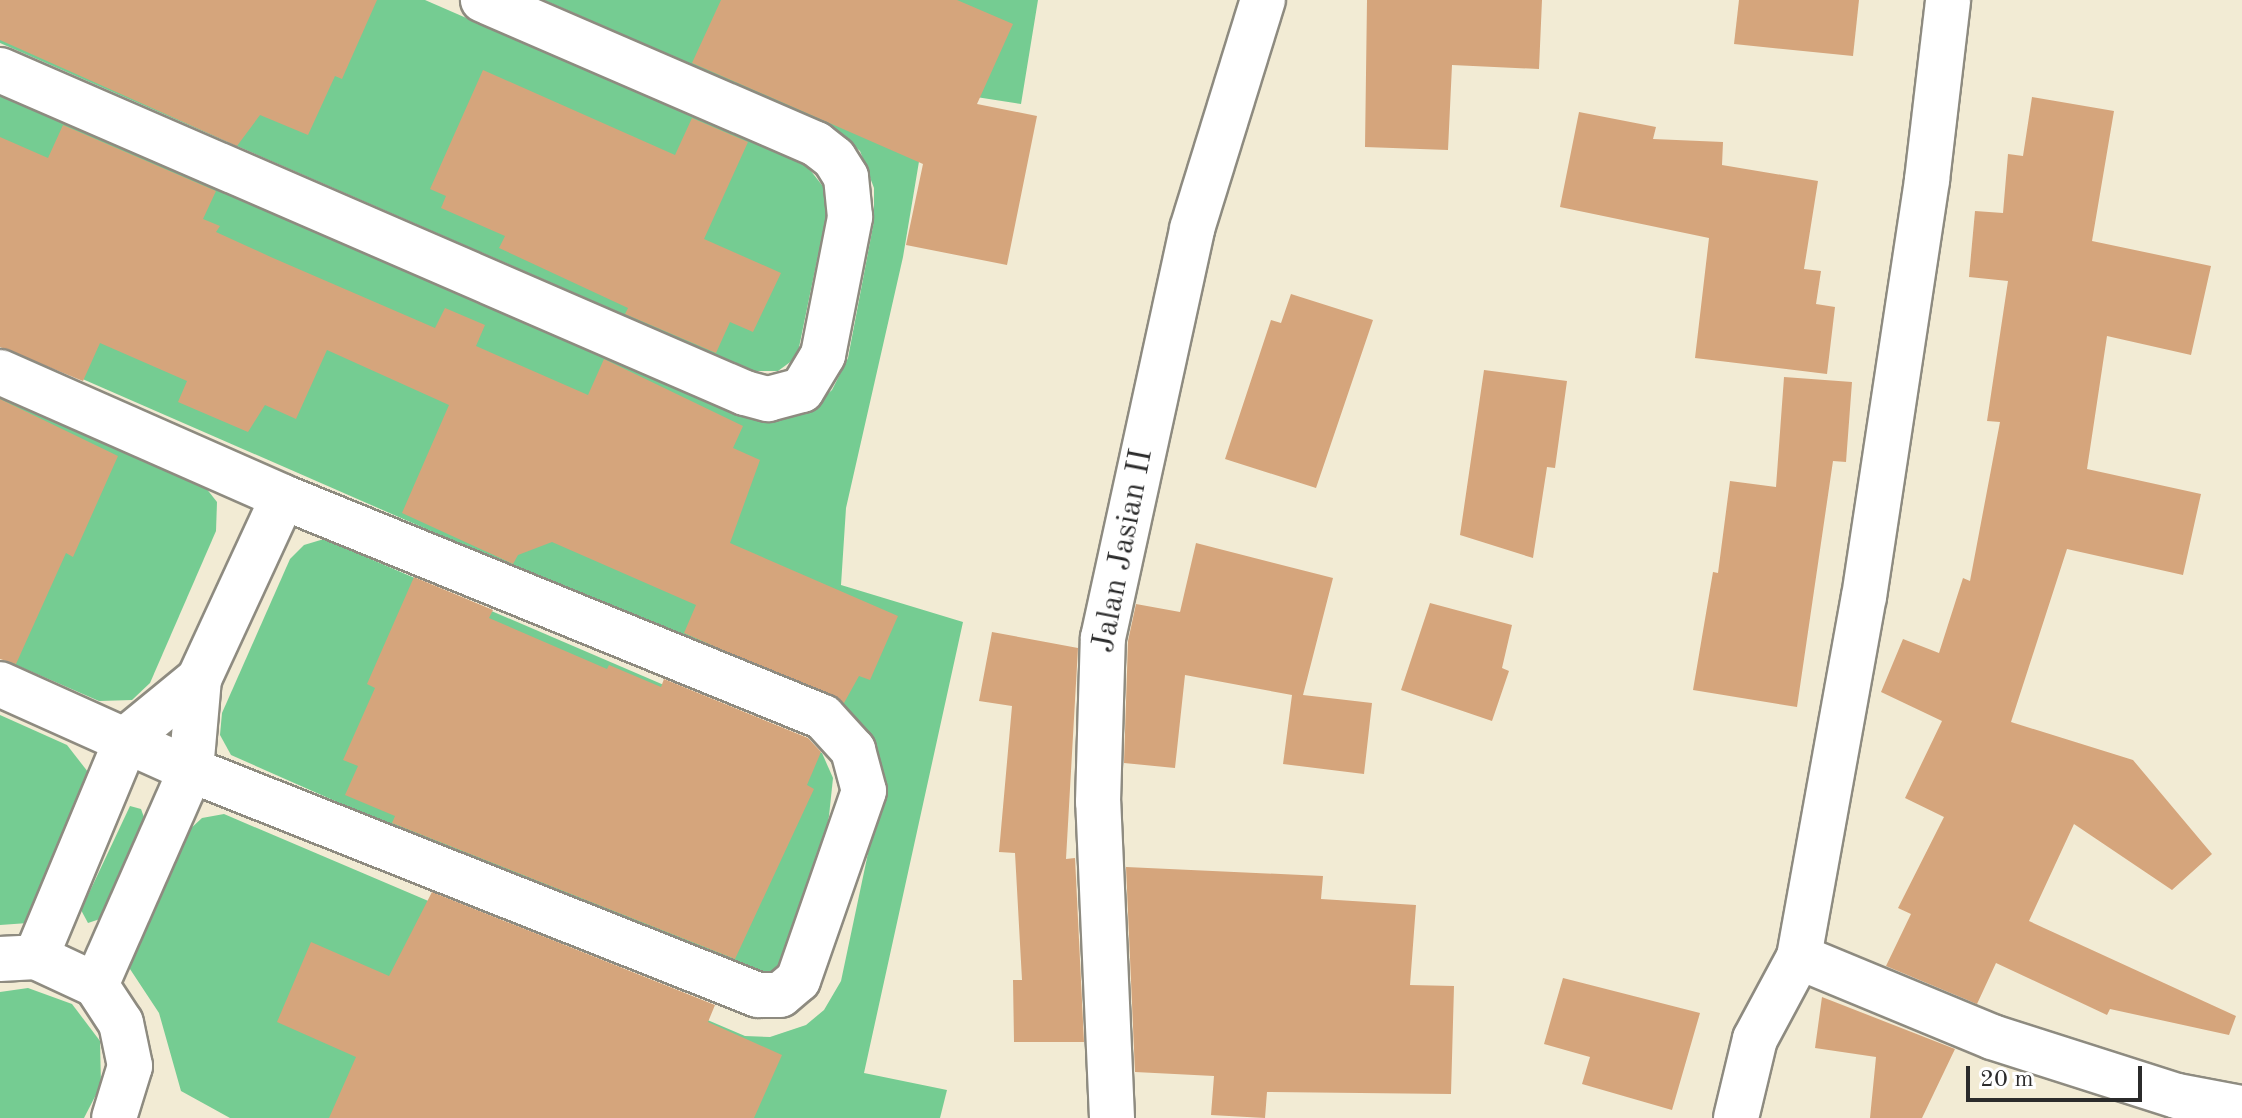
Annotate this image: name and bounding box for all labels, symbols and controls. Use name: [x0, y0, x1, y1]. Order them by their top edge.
street label: Jalan Jasian II: [1085, 446, 1163, 656]
scale bar: [1970, 1050, 2146, 1100]
text: 20 m: [1980, 1068, 2034, 1092]

